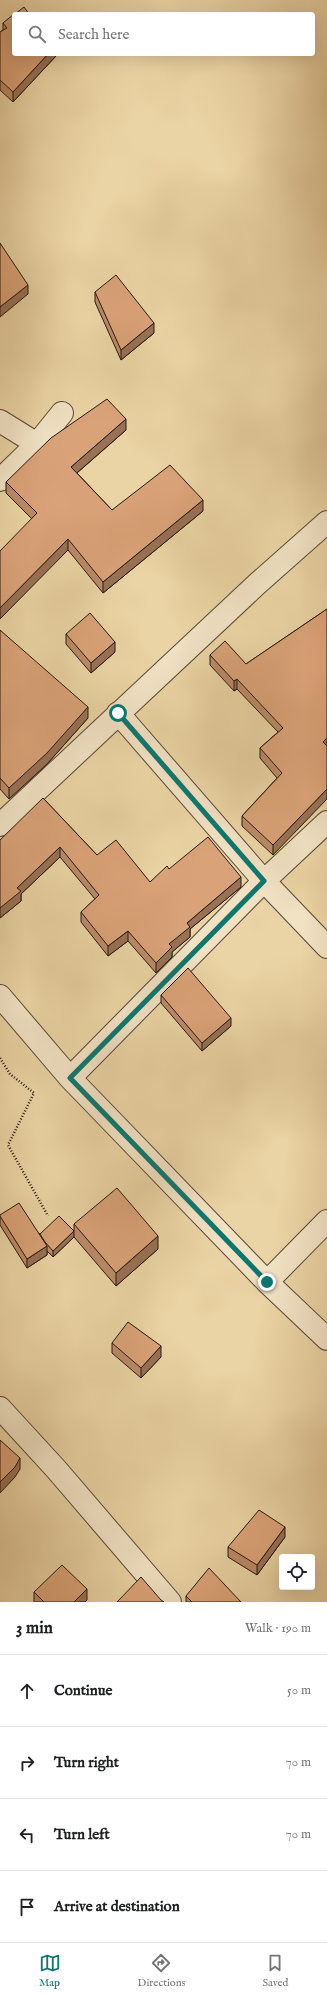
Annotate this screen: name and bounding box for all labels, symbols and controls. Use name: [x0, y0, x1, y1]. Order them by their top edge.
search box: [12, 12, 315, 56]
icon: search: [26, 23, 48, 45]
text: Search here: [58, 25, 129, 44]
route start: [109, 704, 127, 722]
route end: [258, 1273, 276, 1291]
map controls: [279, 1554, 315, 1590]
button: locate: [279, 1554, 315, 1590]
text: 3 min: [16, 1618, 53, 1639]
text: Walk · 190 m: [245, 1620, 311, 1637]
icon: ahead: [16, 1680, 38, 1702]
text: Continue: [54, 1681, 112, 1700]
text: 50 m: [287, 1682, 311, 1699]
icon: right: [16, 1752, 38, 1774]
text: Turn right: [54, 1753, 119, 1772]
text: 70 m: [286, 1754, 311, 1771]
icon: left: [16, 1824, 38, 1846]
text: Turn left: [54, 1825, 110, 1844]
text: 70 m: [286, 1826, 311, 1843]
icon: arrive: [16, 1896, 38, 1918]
text: Arrive at destination: [54, 1897, 180, 1916]
tab: Map: [39, 1952, 61, 1990]
tab: Directions: [138, 1952, 185, 1990]
tab: Saved: [262, 1952, 288, 1990]

